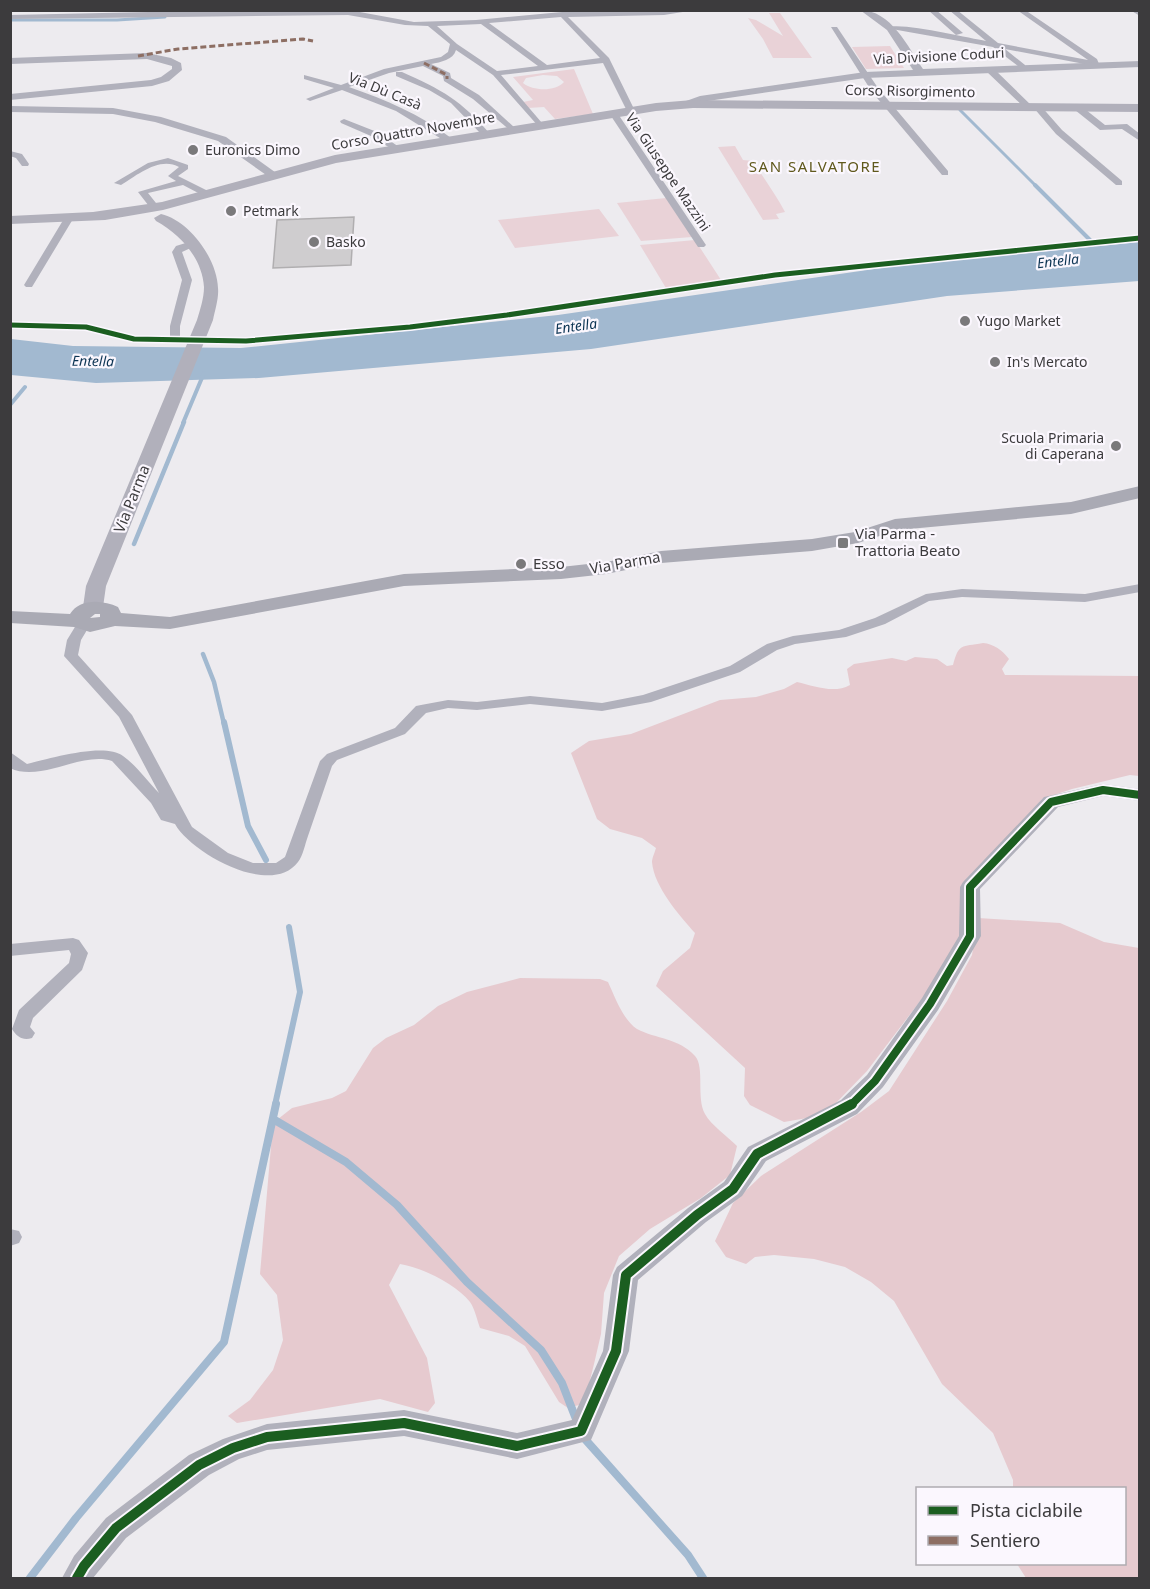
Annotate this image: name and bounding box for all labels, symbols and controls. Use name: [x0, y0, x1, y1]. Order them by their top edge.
street label: Via Divisione Coduri: [873, 43, 1005, 68]
street label: Via Dù Casà: [346, 67, 425, 114]
street label: Corso Risorgimento: [845, 80, 975, 101]
street label: Corso Quattro Novembre: [330, 107, 496, 154]
street label: Via Giuseppe Mazzini: [622, 109, 715, 235]
place label: Euronics Dimo: [205, 140, 300, 159]
marker: Euronics Dimo: [186, 143, 200, 157]
district label: SAN SALVATORE: [749, 156, 881, 176]
place label: Petmark: [243, 201, 299, 220]
marker: Petmark: [224, 204, 238, 218]
place label: Basko: [326, 232, 366, 251]
marker: Basko: [307, 235, 321, 249]
water label: Entella: [1036, 249, 1080, 272]
place label: Yugo Market: [977, 311, 1061, 330]
water label: Entella: [554, 313, 598, 338]
marker: Yugo Market: [958, 314, 972, 328]
water label: Entella: [72, 351, 114, 370]
place label: In's Mercato: [1007, 352, 1088, 371]
marker: In's Mercato: [988, 355, 1002, 369]
place label: Scuola Primaria di Caperana: [1001, 428, 1104, 463]
marker: Scuola Primaria di Caperana: [1109, 439, 1123, 453]
street label: Via Parma: [108, 462, 154, 535]
place label: Via Parma - Trattoria Beato: [855, 523, 960, 560]
marker: Via Parma - Trattoria Beato: [836, 536, 850, 550]
street label: Via Parma: [588, 546, 662, 578]
place label: Esso: [533, 553, 565, 573]
marker: Esso: [514, 557, 528, 571]
legend: [916, 1487, 1126, 1565]
text: Pista ciclabile: [970, 1498, 1083, 1522]
text: Sentiero: [970, 1528, 1040, 1552]

